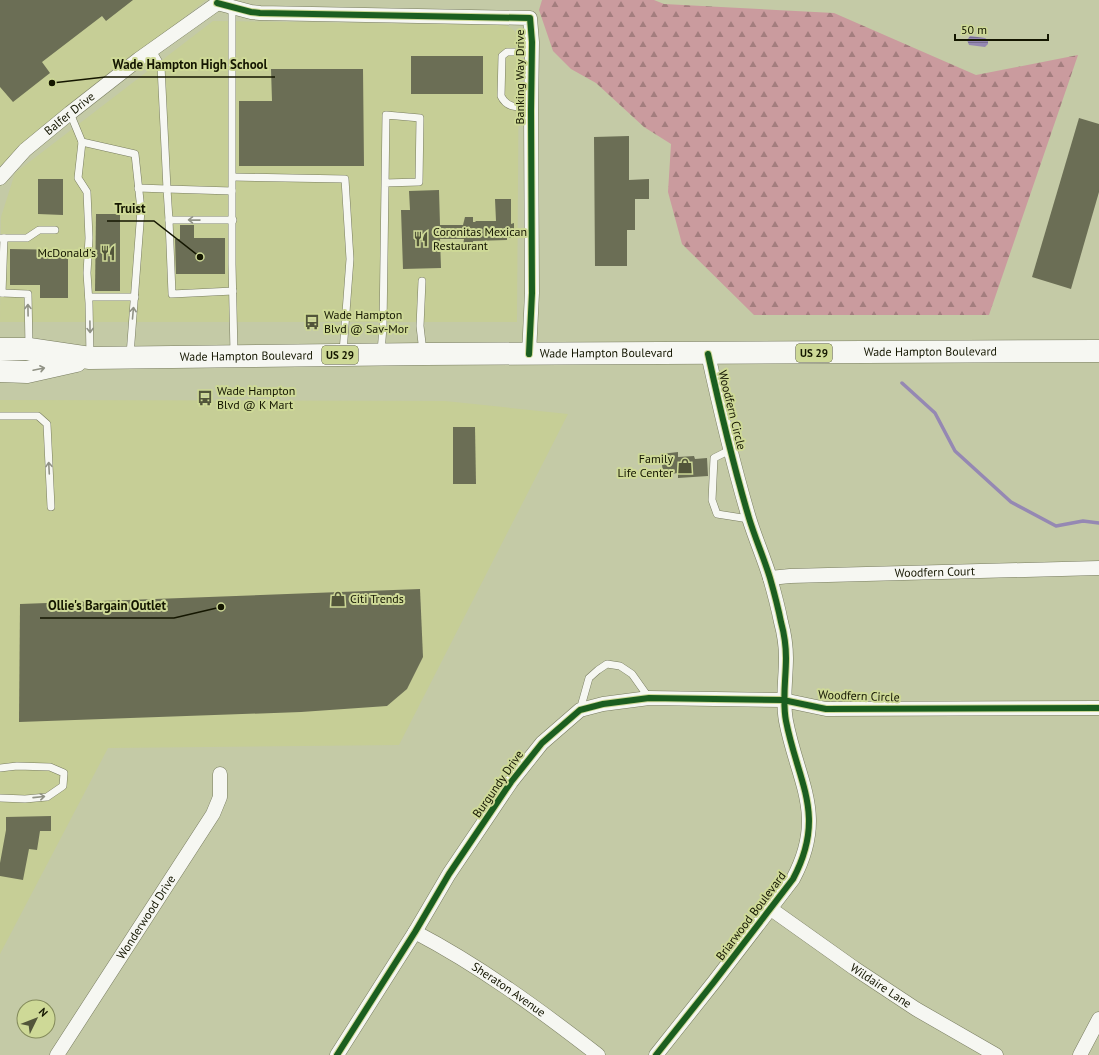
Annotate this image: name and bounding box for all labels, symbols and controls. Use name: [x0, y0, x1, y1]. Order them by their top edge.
scale bar: [955, 16, 1048, 42]
text: 50 m: [961, 22, 987, 37]
street label: Banking Way Drive: [512, 29, 527, 125]
callout: Wade Hampton High School: [105, 52, 275, 77]
text: Wade Hampton High School: [113, 56, 268, 73]
street label: Balfer Drive: [41, 89, 98, 138]
callout: Truist: [107, 196, 154, 221]
text: Truist: [114, 200, 146, 217]
one-way arrow: [188, 216, 201, 224]
place label: Coronitas Mexican Restaurant: [433, 224, 527, 253]
restaurant icon: Coronitas Mexican Restaurant: [412, 230, 430, 248]
restaurant icon: McDonald's: [99, 244, 117, 262]
place label: McDonald's: [37, 245, 96, 260]
one-way arrow: [24, 304, 32, 317]
one-way arrow: [130, 307, 137, 320]
place label: Wade Hampton Blvd @ Sav-Mor: [324, 307, 408, 336]
bus stop icon: Wade Hampton Blvd @ Sav-Mor: [303, 313, 321, 331]
one-way arrow: [86, 320, 94, 333]
street label: Wade Hampton Boulevard: [864, 343, 997, 359]
road number: US 29: [796, 344, 832, 362]
street label: Wade Hampton Boulevard: [540, 345, 673, 360]
road number: US 29: [322, 346, 358, 364]
street label: Wade Hampton Boulevard: [180, 347, 313, 364]
one-way arrow: [32, 365, 45, 373]
street label: Woodfern Circle: [715, 368, 750, 451]
place label: Wade Hampton Blvd @ K Mart: [217, 383, 295, 412]
bus stop icon: Wade Hampton Blvd @ K Mart: [196, 389, 214, 407]
place label: Family Life Center: [617, 451, 673, 480]
shop icon: Family Life Center: [676, 457, 694, 475]
one-way arrow: [45, 462, 53, 475]
street label: Woodfern Court: [894, 563, 975, 580]
shop icon: Citi Trends: [329, 590, 347, 608]
place label: Citi Trends: [350, 591, 404, 606]
callout: Ollie's Bargain Outlet: [40, 593, 174, 618]
text: Ollie's Bargain Outlet: [48, 597, 166, 614]
street label: Woodfern Circle: [818, 687, 900, 704]
street label: Burgundy Drive: [469, 747, 526, 820]
one-way arrow: [32, 794, 45, 801]
street label: Briarwood Boulevard: [712, 868, 789, 963]
street label: Wonderwood Drive: [113, 872, 178, 962]
street label: Sheraton Avenue: [469, 959, 549, 1020]
street label: Wildaire Lane: [848, 960, 915, 1011]
north arrow: [16, 999, 56, 1039]
text: N: [36, 1005, 51, 1020]

